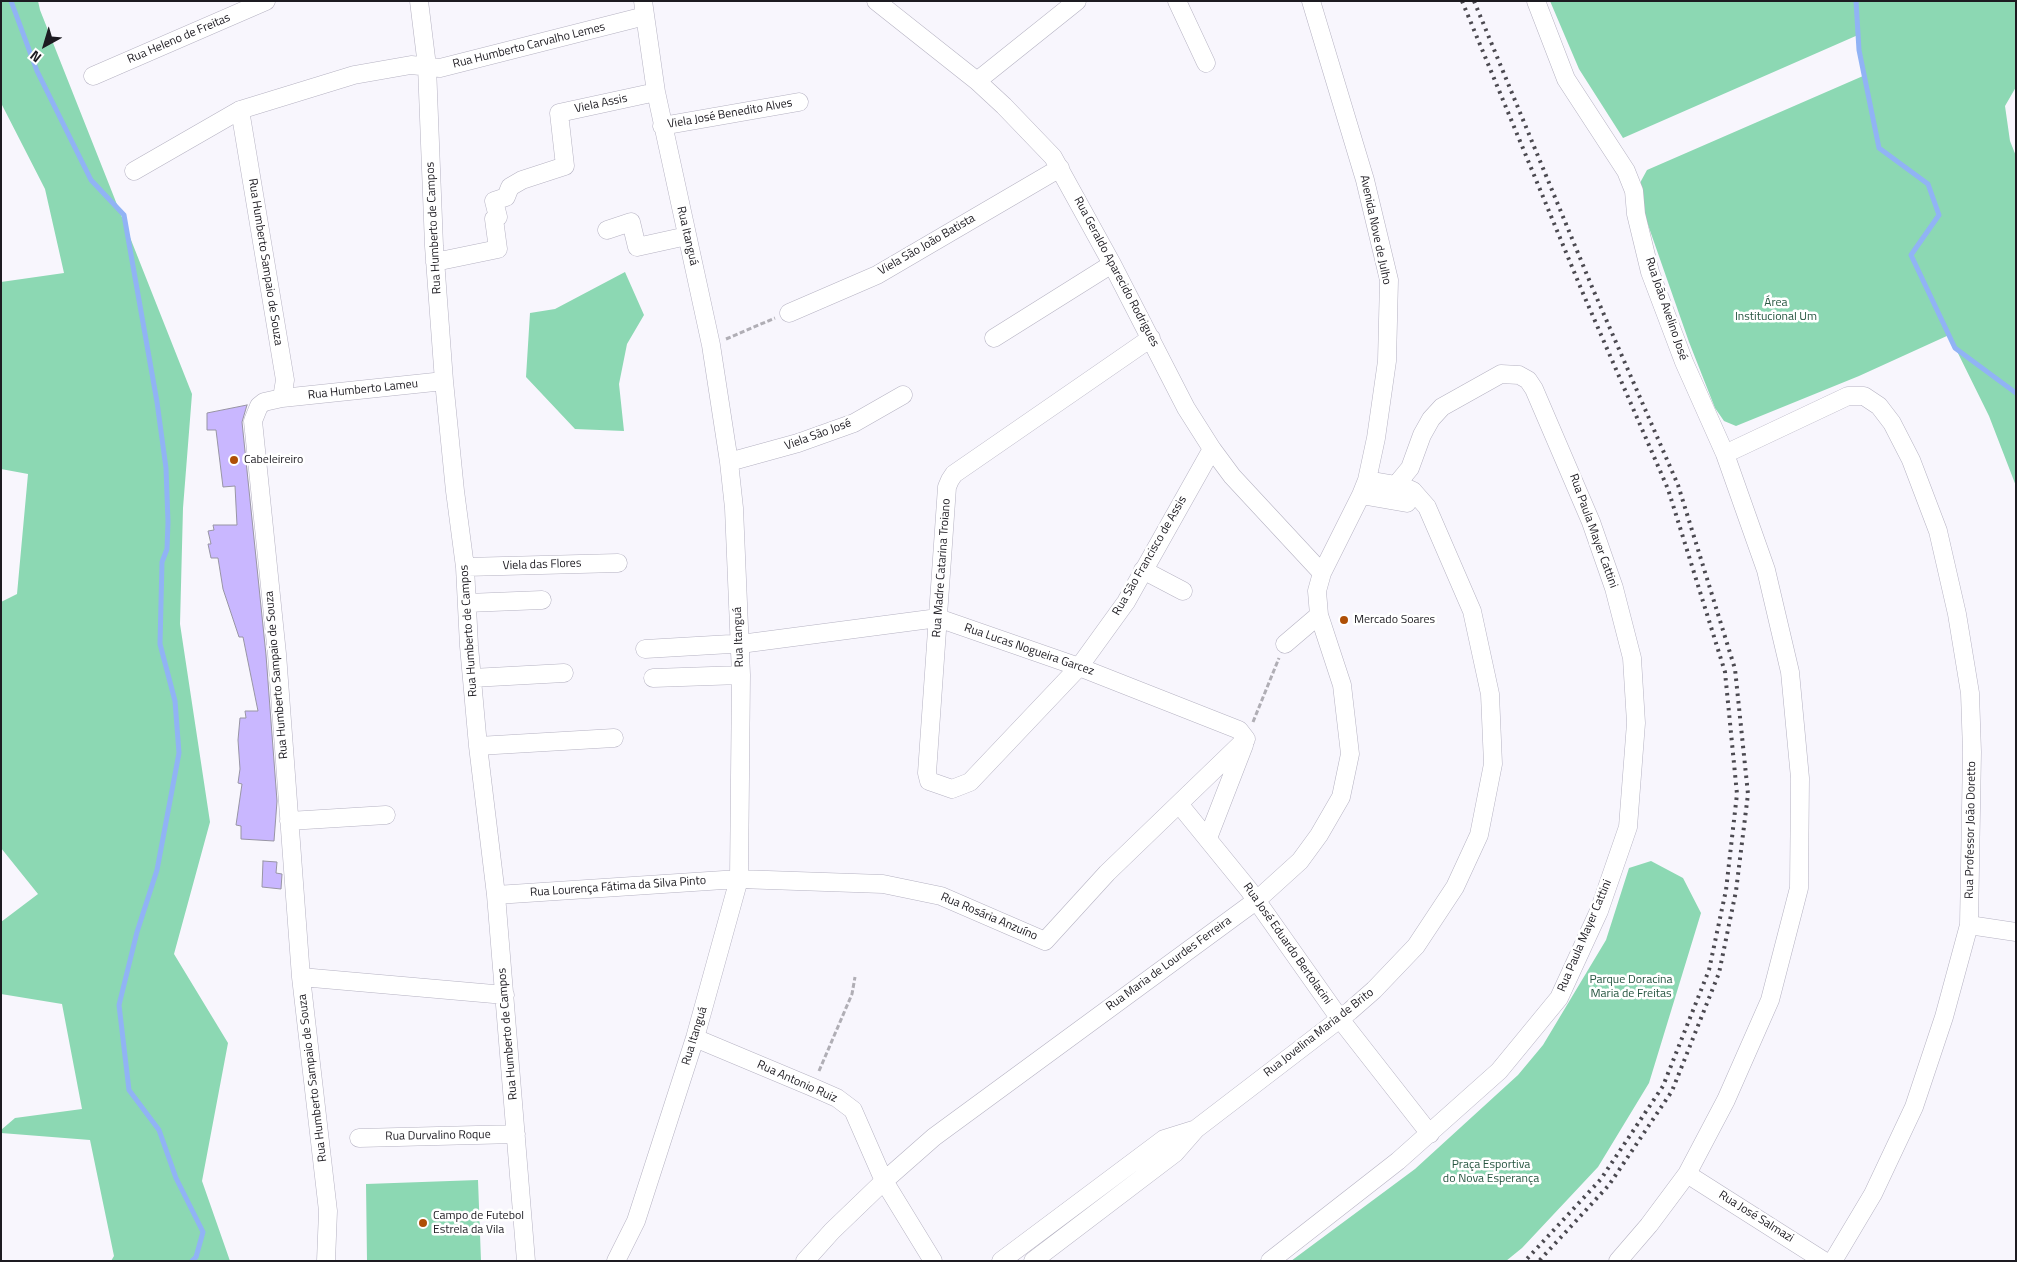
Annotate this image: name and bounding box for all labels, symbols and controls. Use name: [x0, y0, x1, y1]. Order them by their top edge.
street label: Rua Heleno de Freitas: [125, 11, 233, 67]
north arrow: [20, 20, 70, 70]
street label: Rua Humberto Carvalho Lemes: [451, 20, 607, 72]
text: N: [25, 46, 46, 68]
street label: Viela Assis: [573, 91, 629, 117]
street label: Viela José Benedito Alves: [666, 96, 794, 132]
street label: Rua Humberto de Campos: [423, 161, 445, 295]
street label: Avenida Nove de Julho: [1356, 174, 1394, 286]
street label: Rua Humberto Sampaio de Souza: [245, 178, 285, 346]
street label: Rua Geraldo Aparecido Rodrigues: [1070, 195, 1162, 349]
street label: Rua Itanguá: [673, 205, 701, 267]
street label: Viela São João Batista: [876, 211, 978, 279]
street label: Rua João Avelino José: [1642, 256, 1690, 362]
park label: Área Institucional Um: [1735, 296, 1817, 324]
street label: Rua Humberto Lameu: [307, 377, 419, 403]
street label: Viela São José: [783, 416, 853, 454]
place label: Cabeleireiro: [244, 453, 303, 467]
marker: Cabeleireiro: [228, 454, 240, 466]
street label: Rua Paula Mayer Cattini: [1566, 472, 1620, 590]
street label: Rua São Francisco de Assis: [1110, 494, 1190, 618]
street label: Rua Madre Catarina Troiano: [930, 498, 954, 638]
street label: Viela das Flores: [502, 556, 582, 574]
street label: Rua Humberto de Campos: [457, 564, 481, 698]
street label: Rua Humberto Sampaio de Souza: [262, 590, 292, 760]
street label: Rua Itanguá: [731, 606, 747, 668]
place label: Mercado Soares: [1354, 613, 1435, 627]
marker: Mercado Soares: [1338, 614, 1350, 626]
street label: Rua Lucas Nogueira Garcez: [962, 621, 1096, 679]
street label: Rua Professor João Doretto: [1963, 761, 1979, 899]
street label: Rua Lourença Fátima da Silva Pinto: [529, 874, 707, 900]
street label: Rua Paula Mayer Cattini: [1555, 878, 1615, 994]
street label: Rua José Eduardo Bertolacini: [1240, 881, 1334, 1007]
street label: Rua Rosária Anzuíno: [938, 890, 1040, 944]
street label: Rua Maria de Lourdes Ferreira: [1104, 914, 1234, 1014]
street label: Rua Humberto de Campos: [495, 967, 521, 1101]
park label: Parque Doracina Maria de Freitas: [1589, 973, 1673, 1001]
street label: Rua Jovelina Maria de Brito: [1261, 986, 1377, 1080]
street label: Rua Humberto Sampaio de Souza: [296, 993, 330, 1163]
street label: Rua Itanguá: [679, 1005, 711, 1067]
street label: Rua Antonio Ruiz: [755, 1058, 839, 1106]
street label: Rua Durvalino Roque: [385, 1128, 491, 1144]
park label: Praça Esportiva do Nova Esperança: [1443, 1158, 1539, 1186]
street label: Rua José Salmazi: [1716, 1188, 1796, 1246]
place label: Campo de Futebol Estrela da Vila: [433, 1209, 524, 1237]
marker: Campo de Futebol Estrela da Vila: [417, 1217, 429, 1229]

